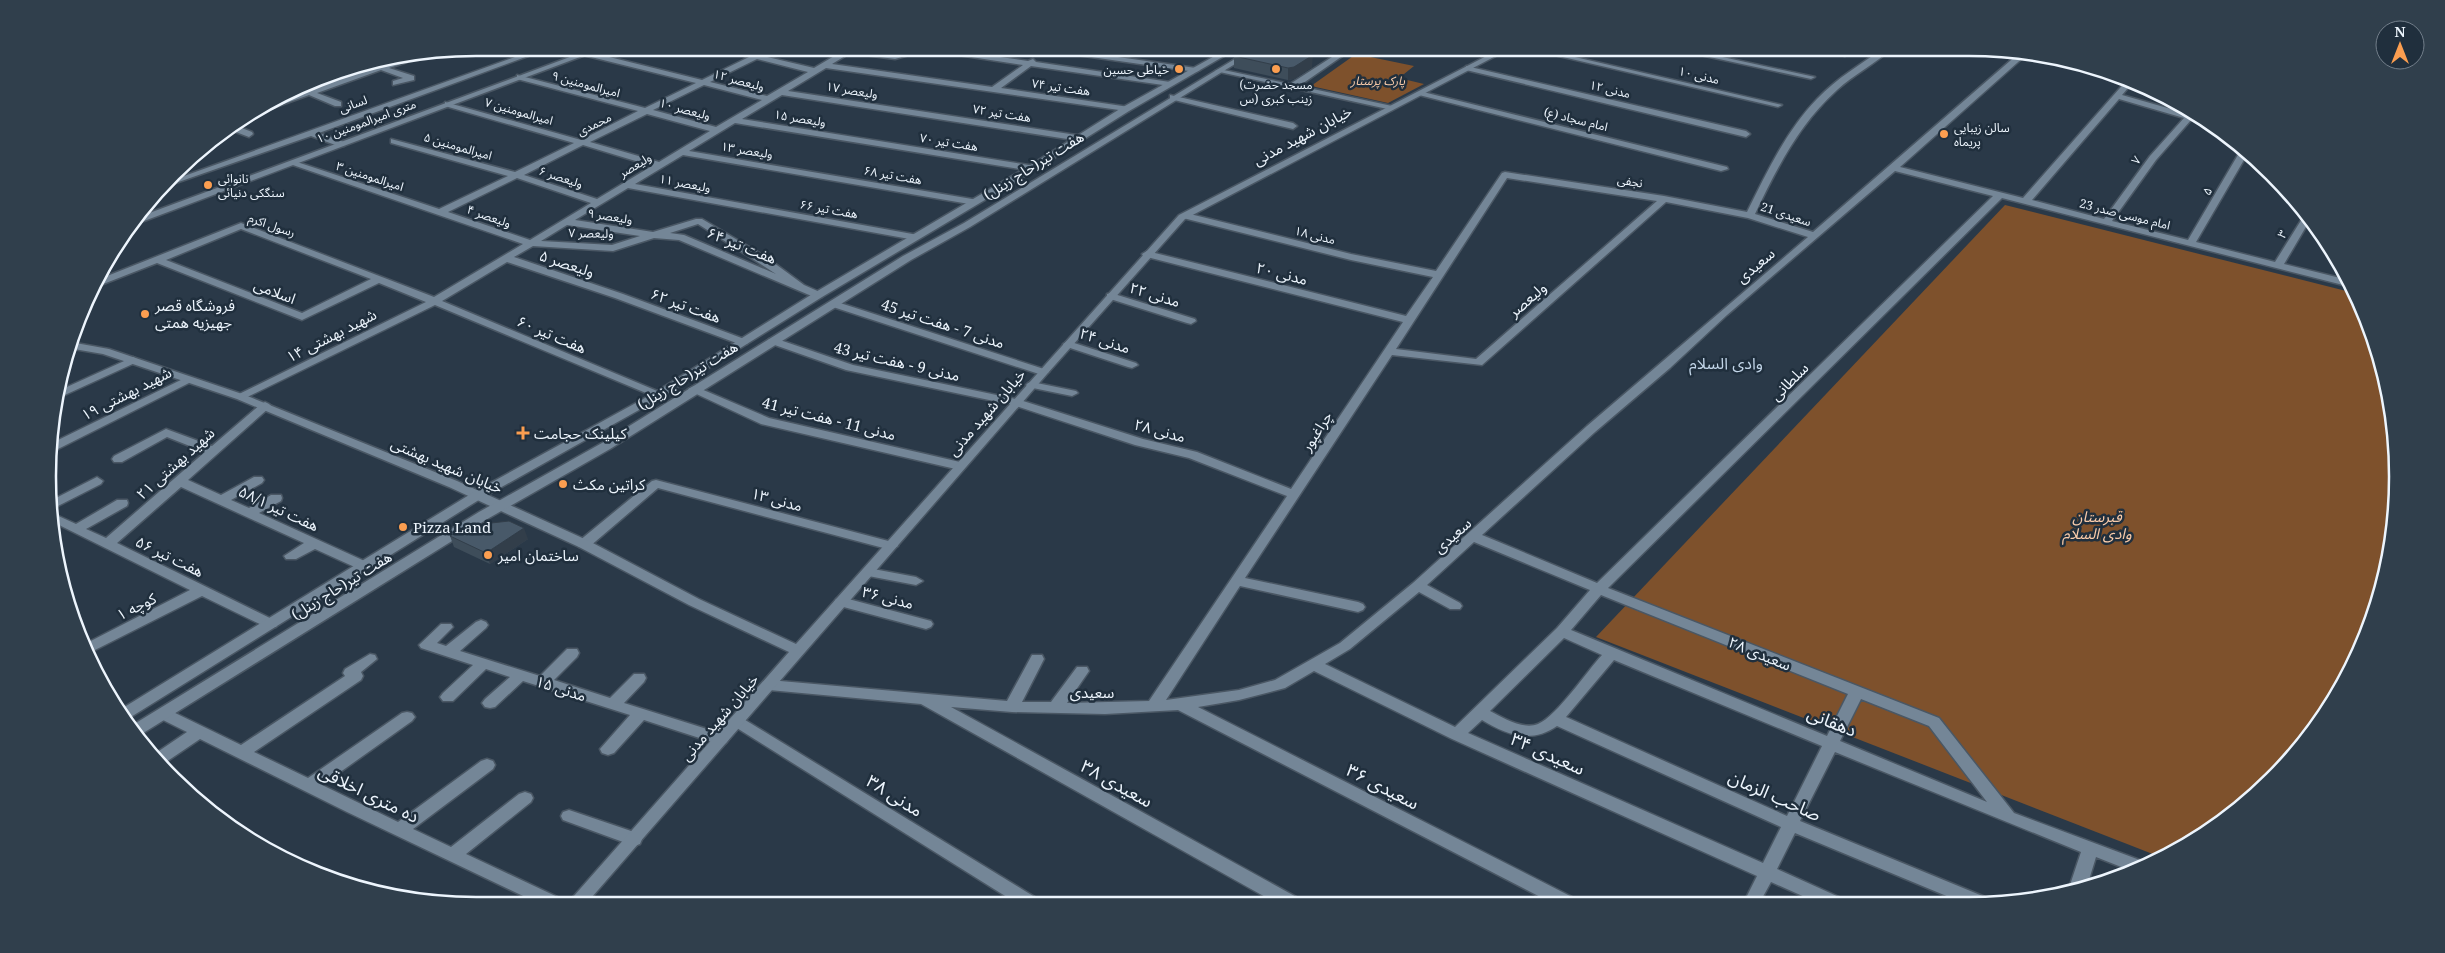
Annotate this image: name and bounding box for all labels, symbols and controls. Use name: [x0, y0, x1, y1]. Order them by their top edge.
north arrow: [2375, 20, 2425, 70]
text: N: [2394, 22, 2406, 41]
place label: خیاطی حسین: [1103, 61, 1169, 78]
street label: مدنی ۱۰: [1677, 62, 1721, 88]
marker: خیاطی حسین: [1173, 63, 1185, 75]
marker: (مسجد حضرت زینب کبری (س: [1270, 63, 1282, 75]
street label: ولیعصر ۱۲: [712, 65, 766, 95]
street label: امیرالمومنین ۹: [550, 67, 622, 101]
park label: پارک پرستار: [1350, 72, 1406, 89]
street label: هفت تیر ۷۴: [1031, 74, 1091, 100]
place label: (مسجد حضرت زینب کبری (س: [1240, 76, 1312, 107]
street label: مدنی ۱۲: [1588, 76, 1632, 102]
street label: ولیعصر ۱۷: [825, 78, 879, 102]
street label: لسانی: [337, 91, 369, 117]
street label: امیرالمومنین ۷: [483, 93, 555, 129]
street label: ولیعصر ۱۰: [658, 94, 712, 124]
street label: ۱۰ متری امیرالمومنین: [314, 95, 418, 147]
street label: هفت تیر ۷۲: [972, 100, 1032, 126]
street label: خیابان شهید مدنی: [1249, 100, 1355, 169]
street label: امام سجاد (ع): [1542, 103, 1610, 136]
street label: ولیعصر ۱۵: [773, 106, 827, 130]
street label: محمدی: [574, 108, 614, 140]
place label: سالن زیبایی پریماه: [1954, 119, 2010, 150]
street label: هفت تیر(حاج زینل): [979, 126, 1089, 207]
street label: امیرالمومنین ۵: [422, 128, 494, 164]
marker: سالن زیبایی پریماه: [1938, 128, 1950, 140]
street label: هفت تیر ۷۰: [919, 129, 979, 155]
street label: ولیعصر ۱۳: [720, 138, 774, 162]
street label: ولیعصر: [615, 149, 655, 182]
street label: ۷: [2127, 152, 2145, 168]
street label: امیرالمومنین ۳: [334, 157, 406, 195]
street label: ولیعصر ۶: [537, 162, 585, 192]
street label: هفت تیر ۶۸: [863, 162, 923, 188]
place label: نانوائی سنگکی دنیائی: [218, 170, 285, 201]
street label: ولیعصر ۱۱: [658, 170, 712, 196]
street label: نجفی: [1616, 171, 1644, 191]
marker: نانوائی سنگکی دنیائی: [202, 179, 214, 191]
street label: ۵: [2198, 184, 2216, 198]
street label: امام موسی صدر 23: [2078, 194, 2172, 235]
street label: هفت تیر ۶۶: [799, 196, 859, 222]
street label: سعیدی 21: [1759, 198, 1813, 230]
street label: ولیعصر ۴: [465, 201, 513, 231]
street label: ولیعصر ۹: [586, 204, 634, 228]
street label: رسول اکرم: [246, 209, 298, 242]
street label: هفت تیر ۶۴: [704, 222, 780, 268]
street label: مدنی ۱۸: [1293, 222, 1337, 248]
street label: ولیعصر ۷: [568, 224, 614, 242]
street label: ۳: [2273, 227, 2291, 241]
street label: سعیدی: [1732, 243, 1779, 287]
street label: ولیعصر ۵: [537, 245, 597, 281]
street label: مدنی ۲۰: [1254, 257, 1310, 289]
street label: اسلامی: [251, 274, 299, 308]
street label: مدنی ۲۲: [1127, 277, 1183, 311]
street label: ولیعصر: [1503, 277, 1550, 322]
street label: هفت تیر ۶۲: [648, 283, 724, 327]
street label: مدنی 7 - هفت تیر 45: [879, 294, 1007, 352]
place label: فروشگاه قصر جهیزیه همتی: [154, 295, 235, 332]
street label: شهید بهشتی ۱۴: [282, 304, 380, 366]
marker: فروشگاه قصر جهیزیه همتی: [139, 308, 151, 320]
street label: هفت تیر ۶۰: [514, 310, 590, 358]
street label: مدنی ۲۴: [1077, 322, 1133, 358]
street label: هفت تیر(حاج زینل): [633, 336, 743, 417]
street label: مدنی 9 - هفت تیر 43: [832, 337, 962, 385]
district label: وادی السلام: [1689, 352, 1763, 376]
street label: سلطانی: [1766, 357, 1813, 404]
street label: شهید بهشتی ۱۹: [77, 362, 175, 424]
street label: خیابان شهید مدنی: [943, 364, 1029, 460]
street label: مدنی 11 - هفت تیر 41: [760, 392, 898, 444]
street label: چراغپور: [1295, 407, 1337, 456]
street label: مدنی ۲۸: [1132, 414, 1188, 446]
street label: شهید بهشتی ۲۱: [132, 422, 219, 504]
place label: کیلینک حجامت: [534, 423, 627, 443]
marker: کیلینک حجامت: [516, 426, 530, 440]
street label: خیابان شهید بهشتی: [388, 432, 506, 498]
place label: کراتین مکث: [573, 474, 646, 494]
marker: کراتین مکث: [557, 478, 569, 490]
street label: هفت تیر ۵۸/۱: [236, 481, 322, 535]
street label: مدنی ۱۳: [749, 483, 805, 515]
park label: قبرستان وادی السلام: [2061, 506, 2132, 545]
street label: سعیدی: [1429, 513, 1475, 557]
place label: Pizza Land: [413, 517, 491, 537]
marker: Pizza Land: [397, 521, 409, 533]
street label: هفت تیر ۵۶: [133, 531, 207, 581]
place label: ساختمان امیر: [497, 545, 579, 565]
street label: هفت تیر(حاج زینل): [287, 546, 397, 627]
marker: ساختمان امیر: [482, 549, 494, 561]
street label: مدنی ۳۶: [860, 581, 916, 613]
street label: کوچه ۱: [113, 587, 160, 625]
street label: سعیدی ۲۸: [1726, 631, 1794, 675]
street label: خیابان شهید مدنی: [676, 669, 762, 765]
street label: مدنی ۱۵: [533, 670, 589, 706]
street label: سعیدی: [1070, 682, 1115, 702]
street label: دهقانی: [1804, 700, 1860, 742]
street label: سعیدی ۳۴: [1507, 726, 1589, 780]
street label: سعیدی ۳۸: [1077, 753, 1157, 813]
street label: سعیدی ۳۶: [1342, 757, 1424, 815]
street label: ده متری اخلاقی: [315, 758, 423, 828]
street label: صاحب الزمان: [1725, 764, 1825, 826]
street label: مدنی ۳۸: [862, 768, 928, 822]

